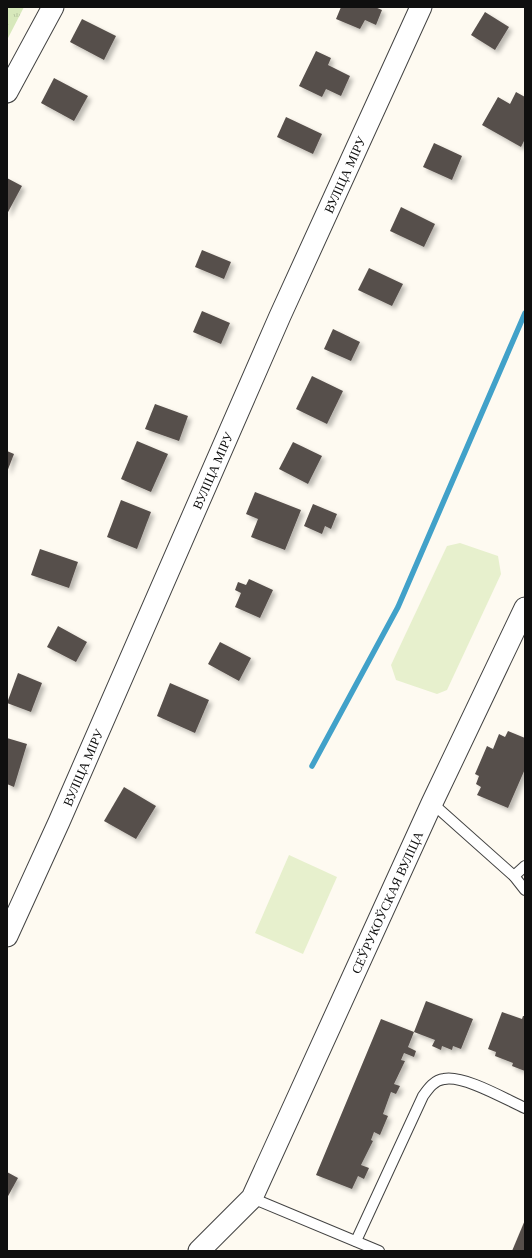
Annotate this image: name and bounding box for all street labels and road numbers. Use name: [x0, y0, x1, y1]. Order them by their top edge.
street label: ВУЛІЦА МІРУ: [321, 133, 369, 215]
street label: ВУЛІЦА МІРУ: [189, 429, 236, 511]
street label: ВУЛІЦА МІРУ: [59, 726, 107, 808]
street label: СЕЎРУКОЎСКАЯ ВУЛІЦА: [348, 828, 426, 976]

